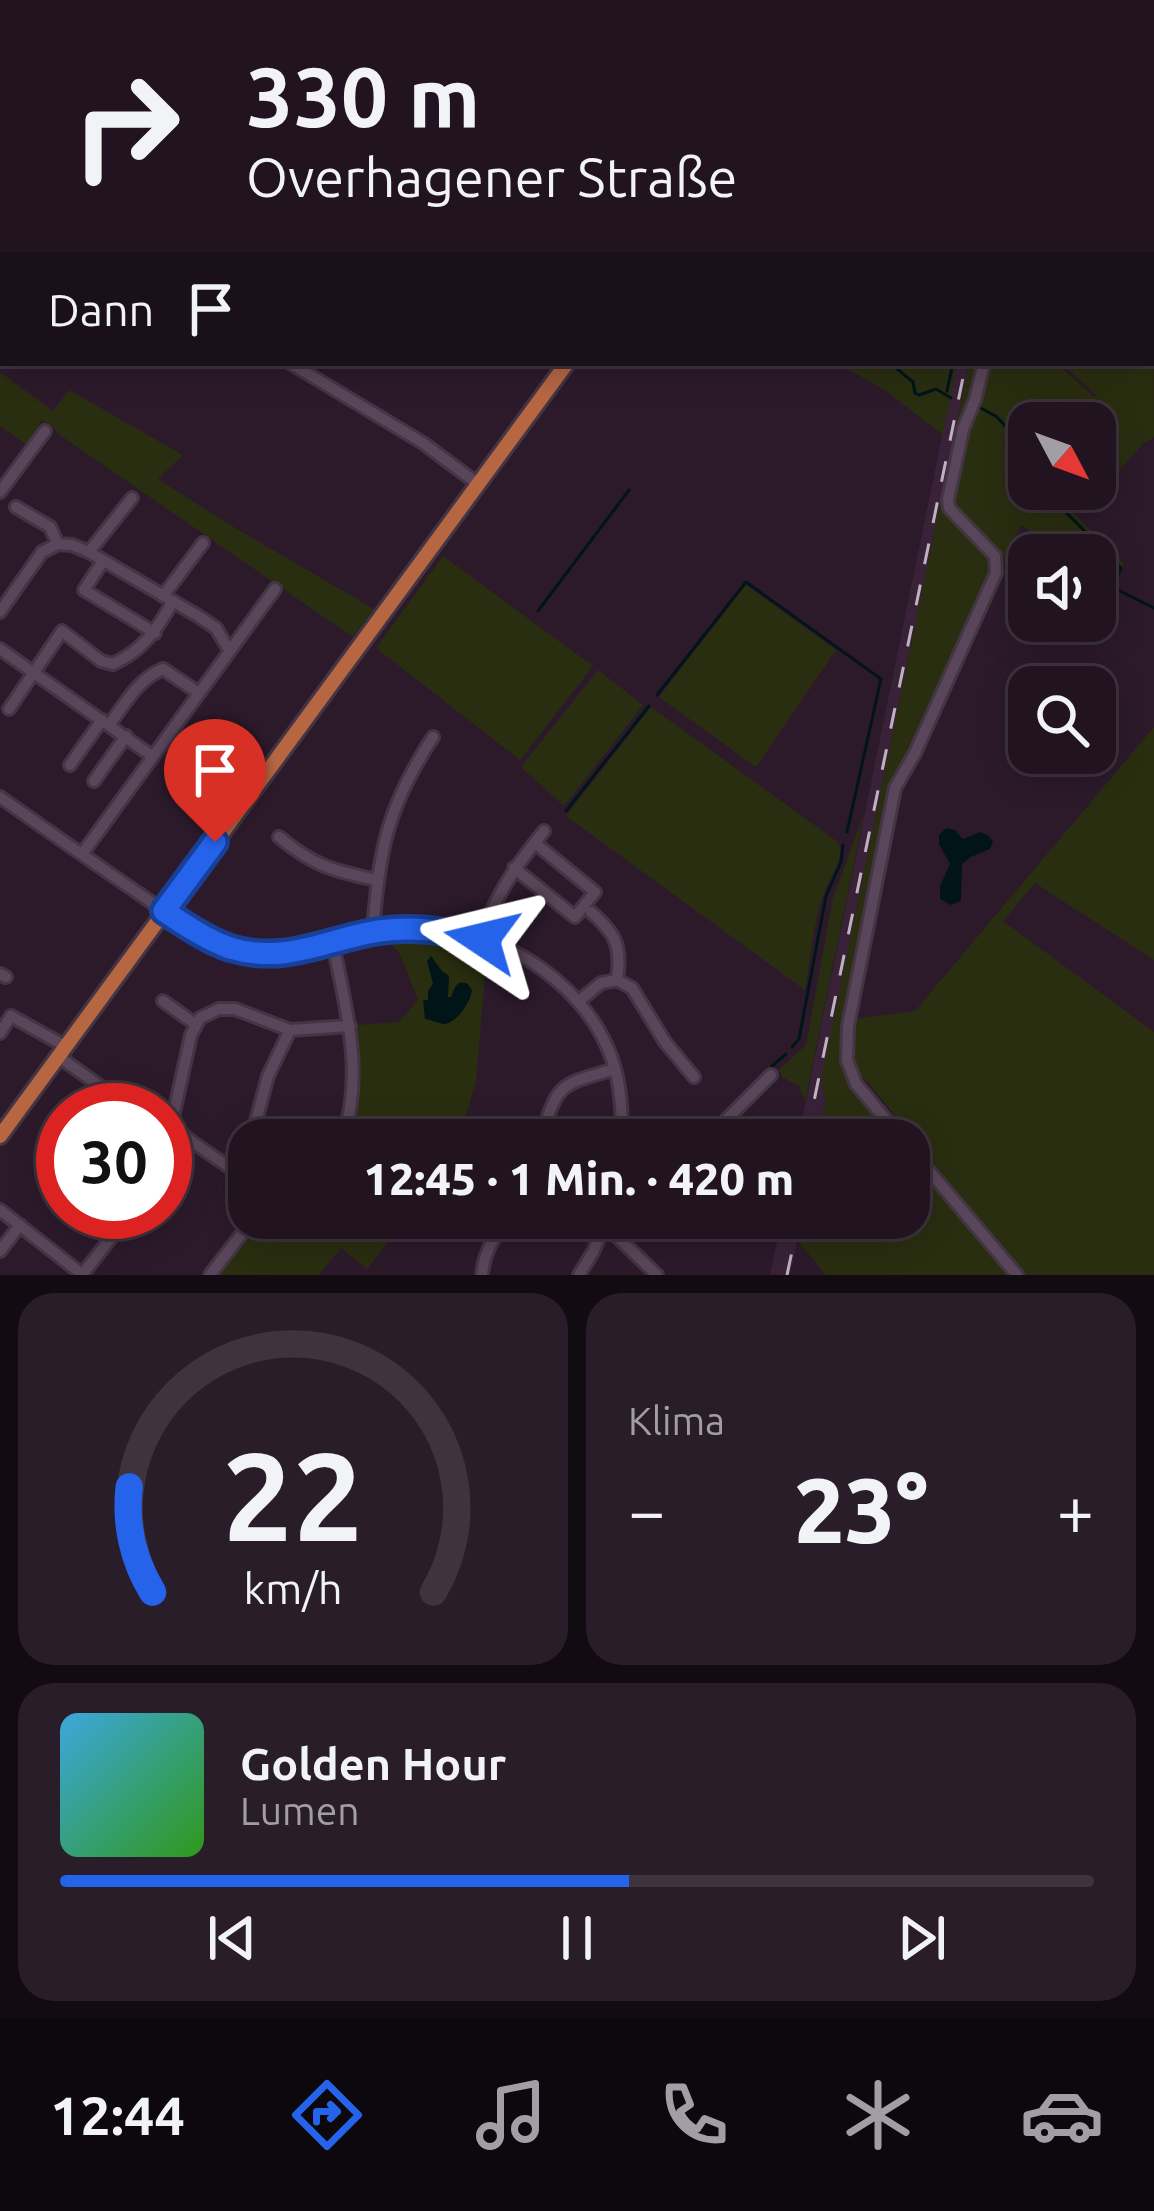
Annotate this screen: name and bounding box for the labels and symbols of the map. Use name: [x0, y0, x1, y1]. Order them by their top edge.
north arrow: [1008, 402, 1116, 510]
pin: [164, 719, 266, 842]
position arrow: [419, 876, 545, 1002]
speed limit sign: 30: [36, 1083, 192, 1239]

